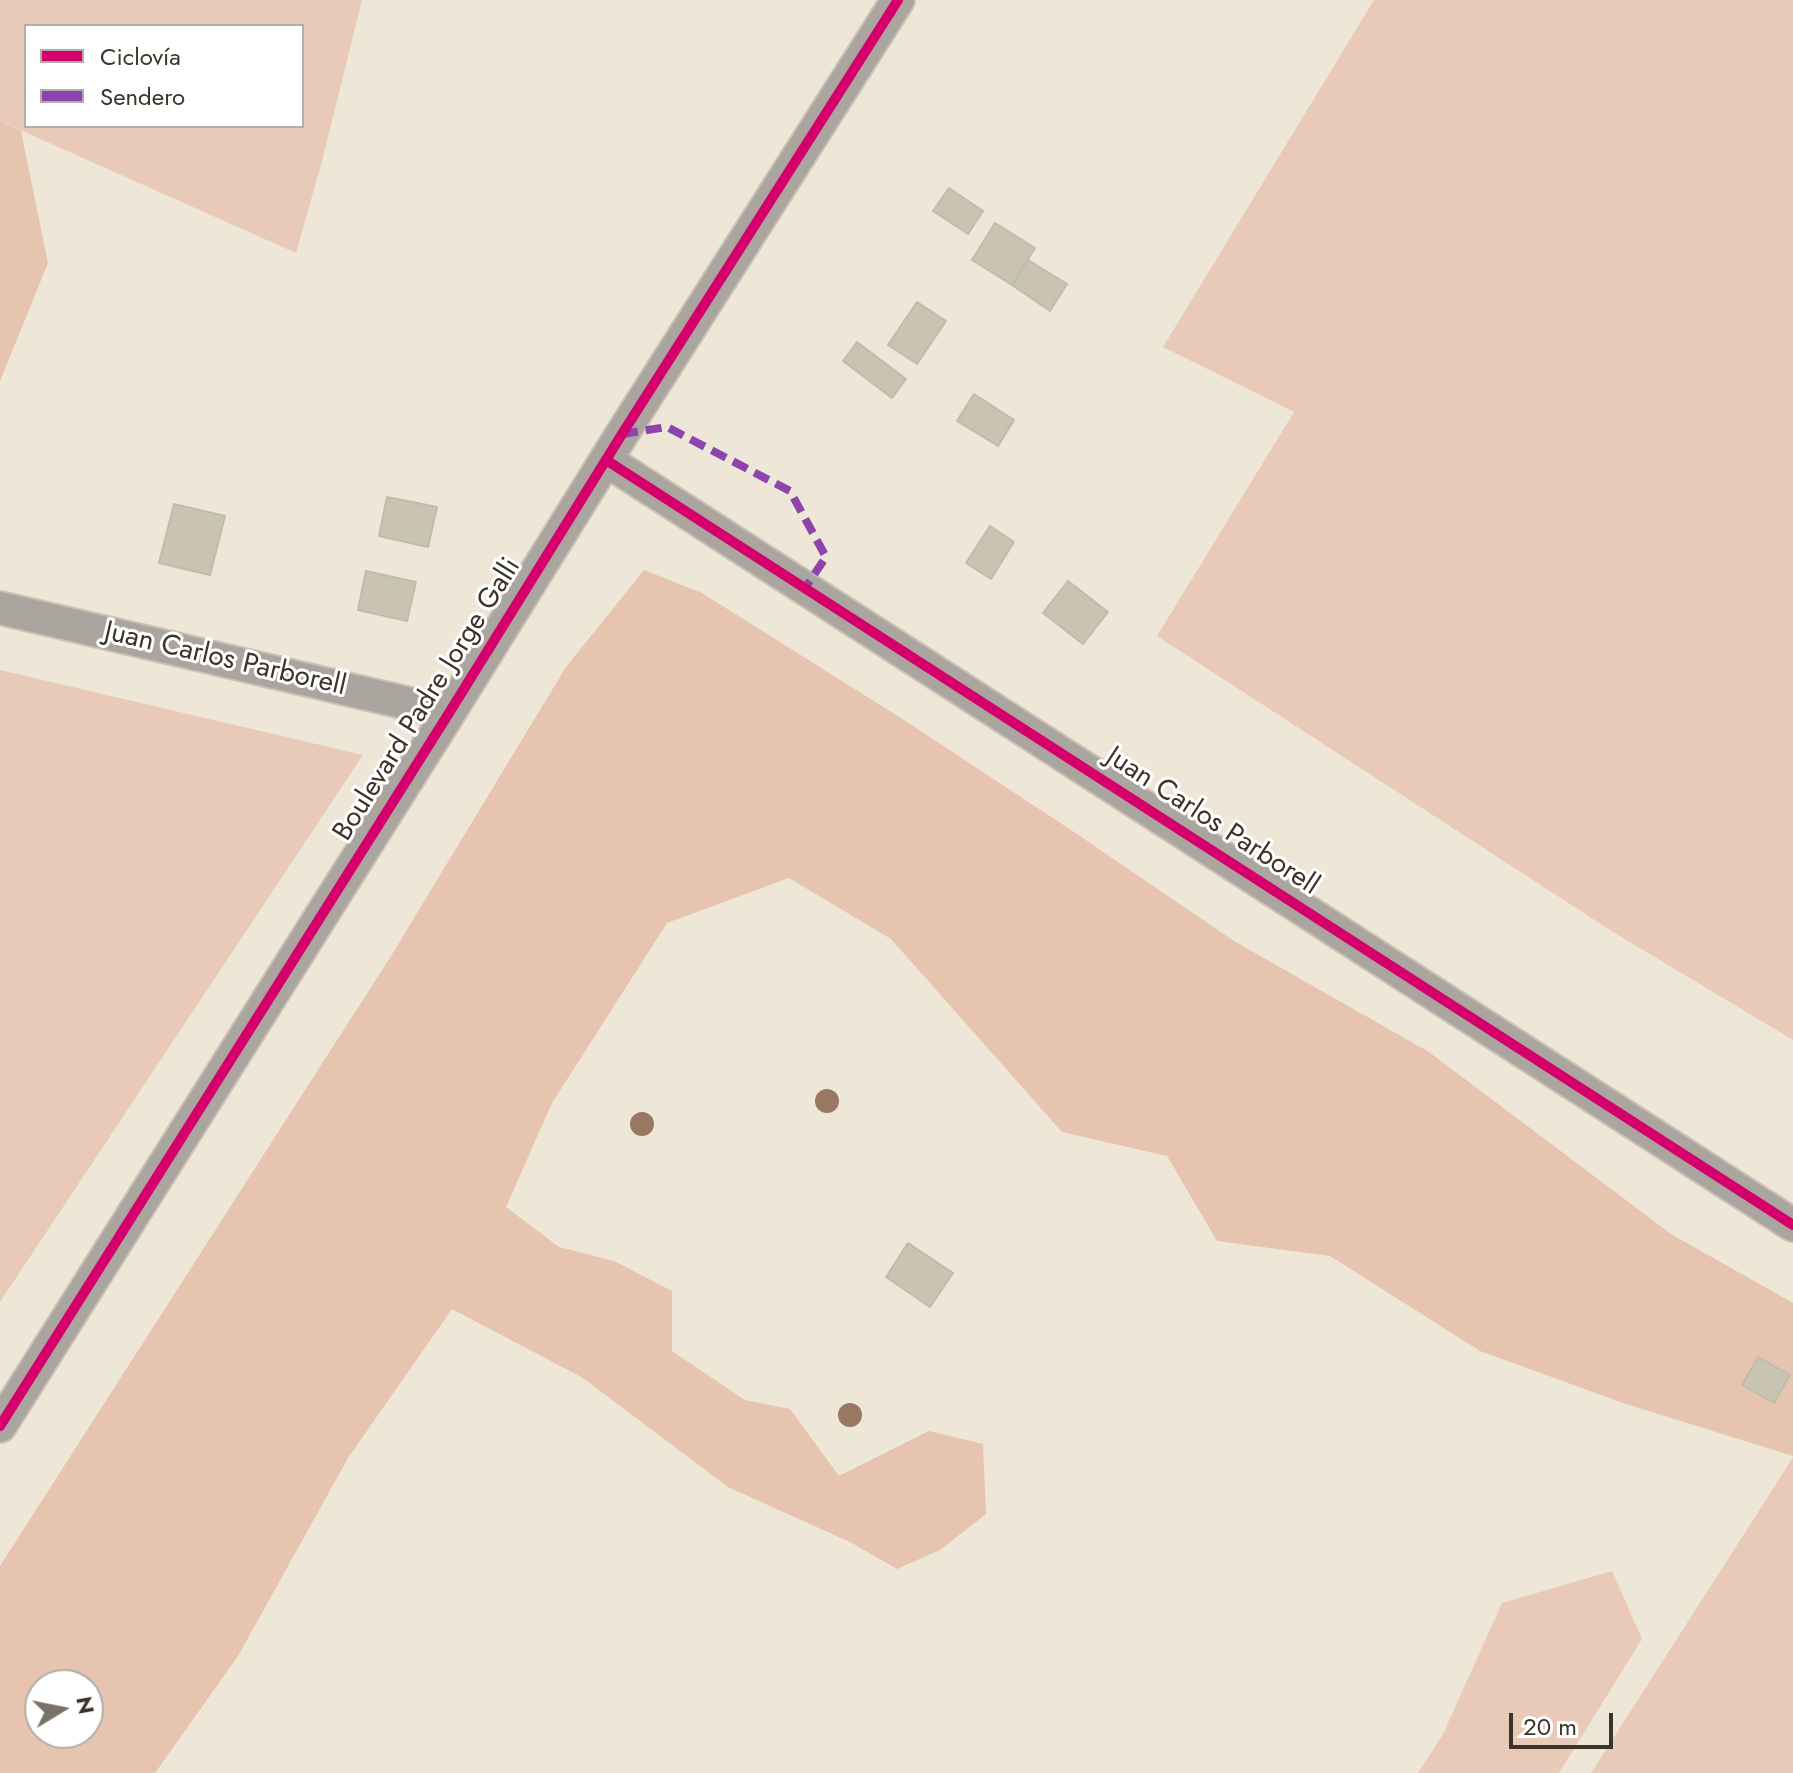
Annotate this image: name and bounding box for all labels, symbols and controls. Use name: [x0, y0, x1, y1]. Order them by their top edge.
legend: [24, 24, 304, 128]
text: Ciclovía: [100, 39, 181, 74]
text: Sendero: [100, 79, 185, 114]
street label: Boulevard Padre Jorge Galli: [327, 552, 529, 848]
street label: Juan Carlos Parborell: [101, 616, 349, 704]
street label: Juan Carlos Parborell: [1099, 741, 1325, 903]
north arrow: [24, 1669, 104, 1749]
text: N: [68, 1694, 103, 1717]
scale bar: [1513, 1697, 1617, 1747]
text: 20 m: [1523, 1709, 1577, 1744]

